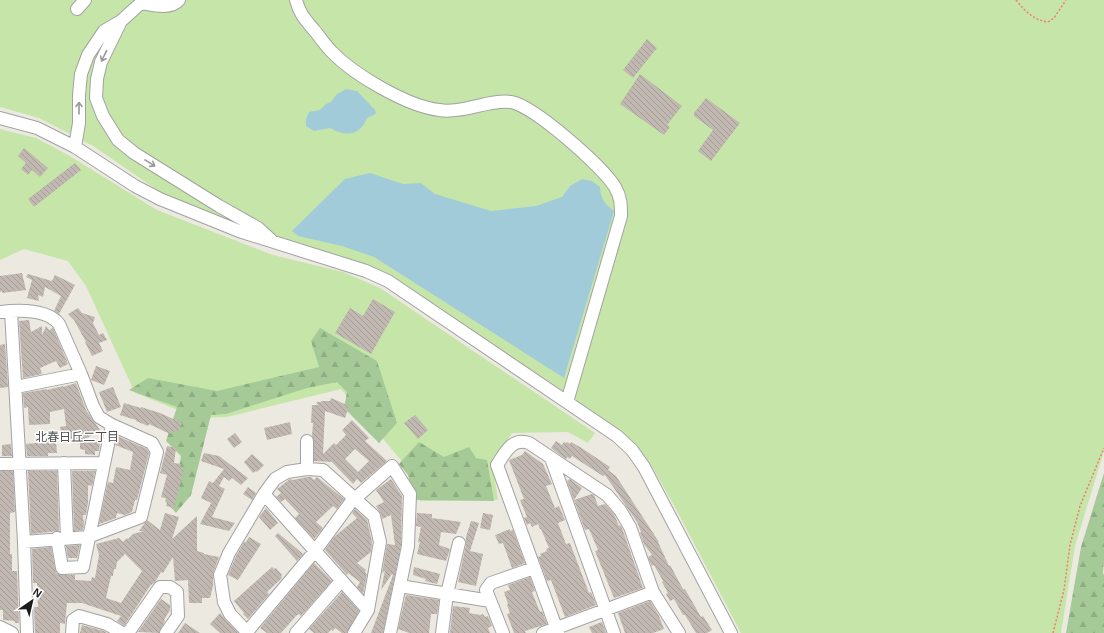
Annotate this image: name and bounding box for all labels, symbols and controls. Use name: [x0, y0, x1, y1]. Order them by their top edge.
one-way arrow: [100, 50, 107, 62]
one-way arrow: [75, 102, 83, 115]
one-way arrow: [144, 160, 156, 168]
district label: 北春日丘二丁目: [35, 430, 119, 444]
north arrow: [12, 581, 52, 621]
text: N: [31, 586, 44, 600]

